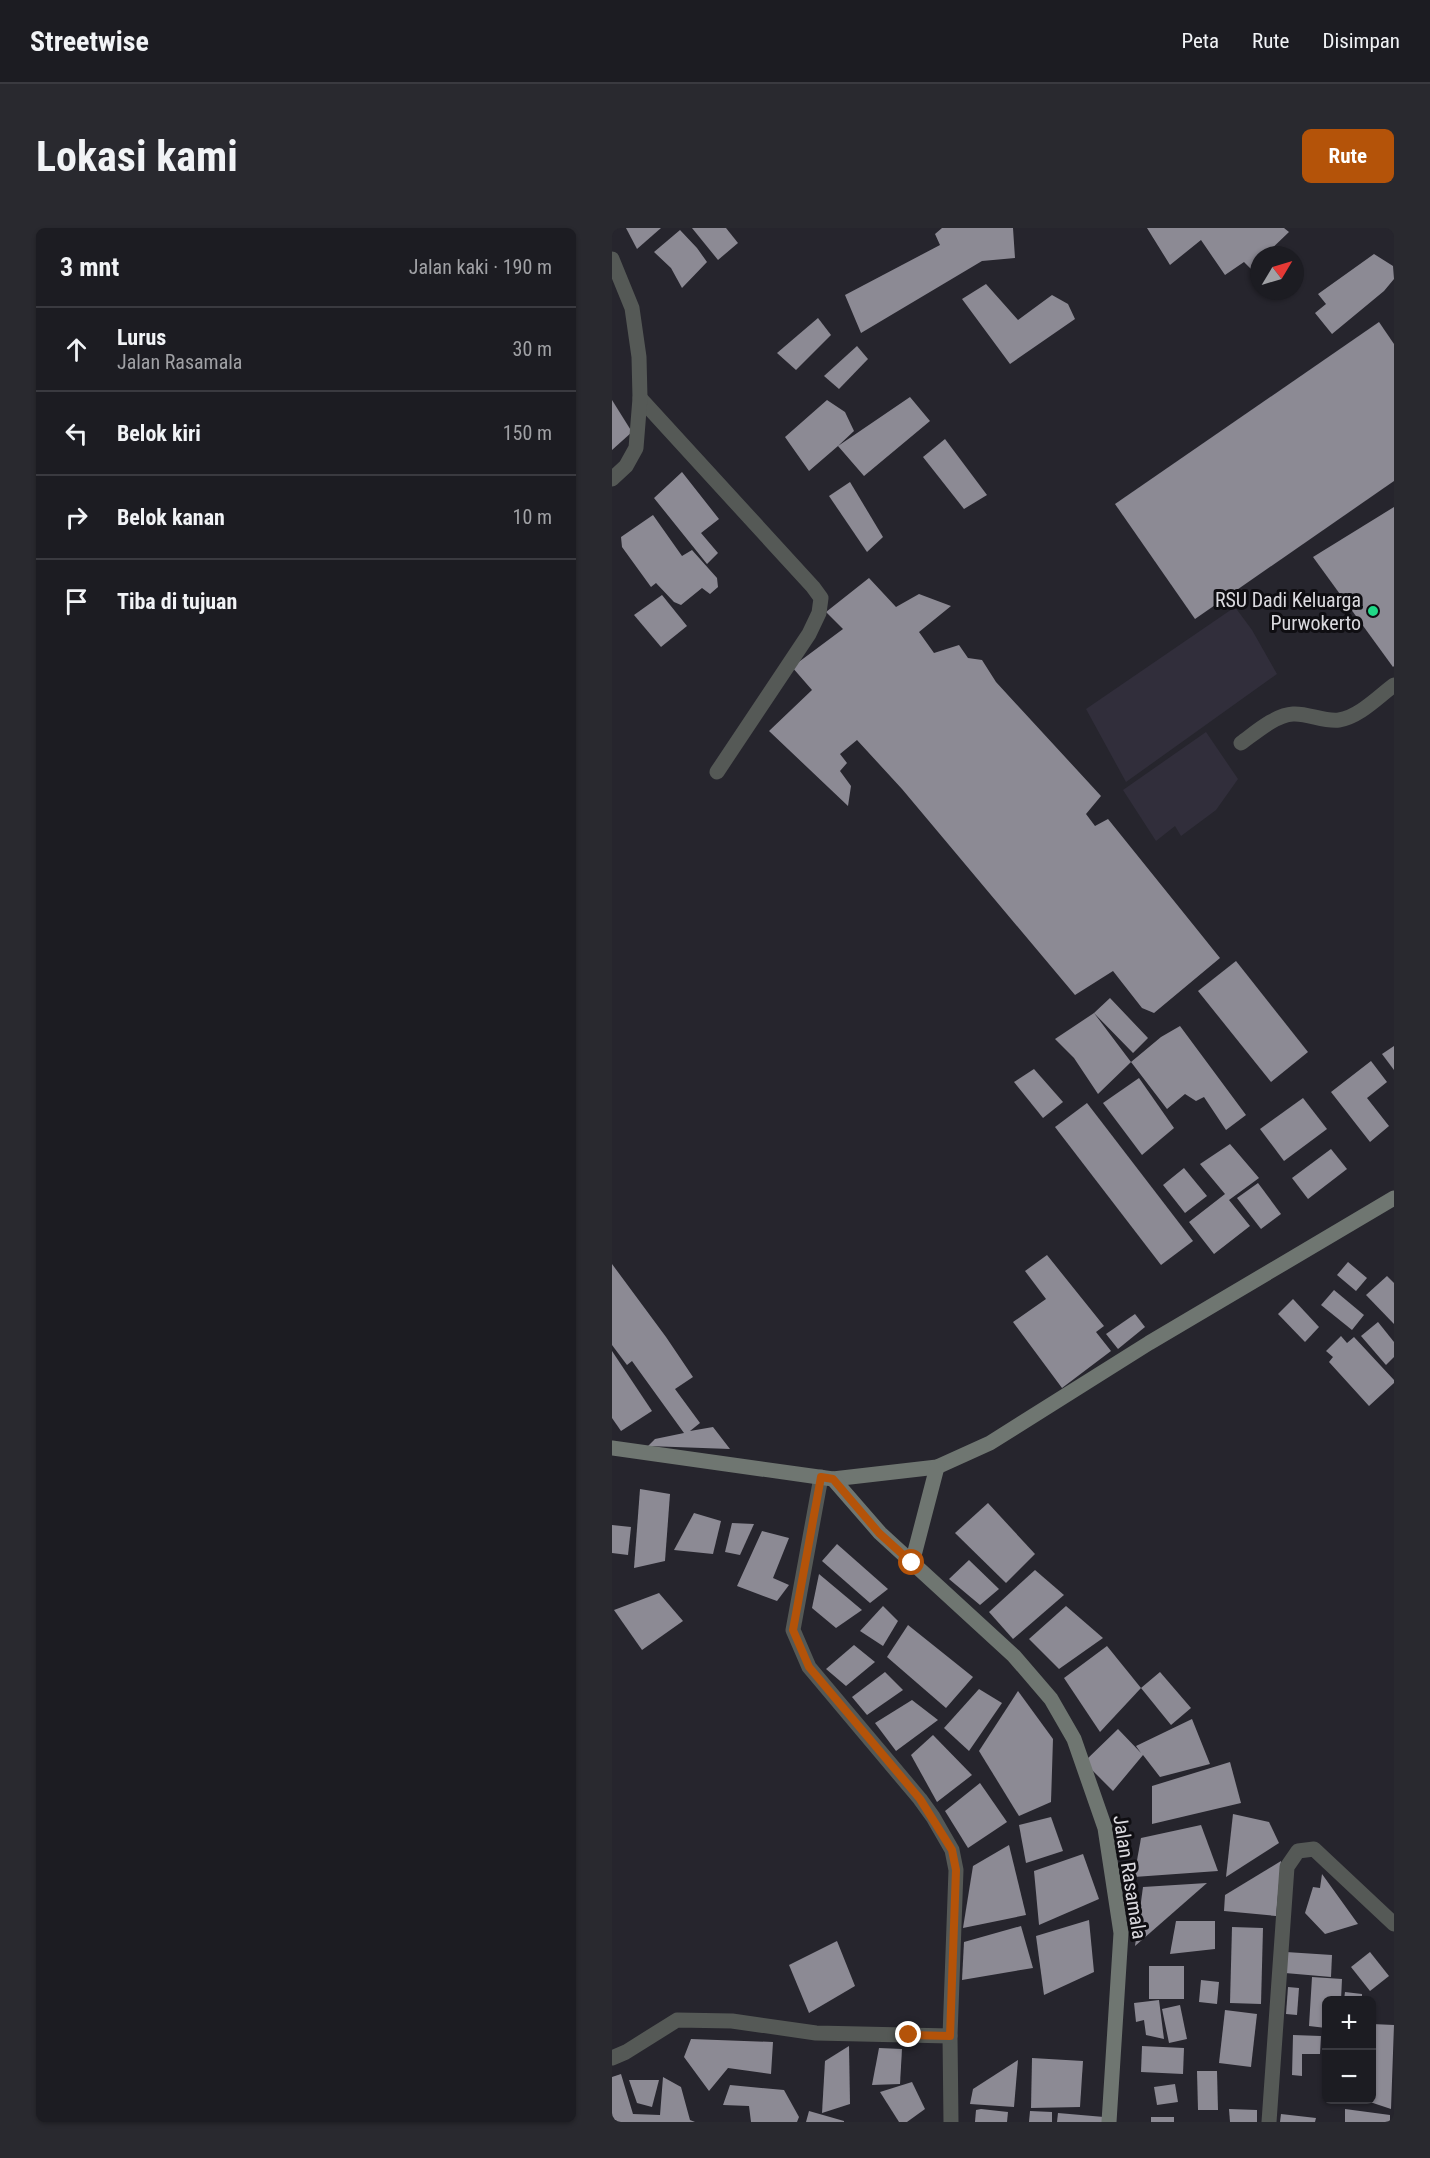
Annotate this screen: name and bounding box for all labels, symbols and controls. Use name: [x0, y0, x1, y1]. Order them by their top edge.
text: Streetwise: [30, 25, 149, 58]
text: Peta: [1181, 29, 1219, 53]
text: Rute: [1252, 29, 1289, 53]
text: Disimpan: [1322, 29, 1400, 53]
button: Rute: [1302, 129, 1394, 183]
text: Lokasi kami: [36, 132, 238, 181]
north arrow: [1250, 246, 1304, 300]
text: 3 mnt: [60, 252, 119, 282]
text: Jalan kaki · 190 m: [409, 255, 552, 279]
text: Lurus: [117, 325, 166, 350]
icon: ahead: [60, 333, 93, 366]
text: 30 m: [513, 337, 552, 361]
text: Jalan Rasamala: [117, 350, 242, 374]
icon: left: [60, 417, 93, 450]
text: Belok kiri: [117, 421, 201, 446]
text: 150 m: [503, 421, 552, 445]
icon: right: [60, 501, 93, 534]
text: Belok kanan: [117, 505, 225, 530]
text: 10 m: [513, 505, 552, 529]
icon: arrive: [60, 585, 93, 618]
place label: RSU Dadi Keluarga Purwokerto: [1215, 588, 1361, 635]
text: Tiba di tujuan: [117, 589, 237, 614]
marker: RSU Dadi Keluarga Purwokerto: [1366, 604, 1380, 618]
route start: [898, 1549, 924, 1575]
street label: Jalan Rasamala: [1108, 1813, 1152, 1941]
map controls: [1322, 1996, 1376, 2104]
button: +: [1322, 1996, 1376, 2050]
route end: [895, 2021, 921, 2047]
button: −: [1322, 2050, 1376, 2104]

